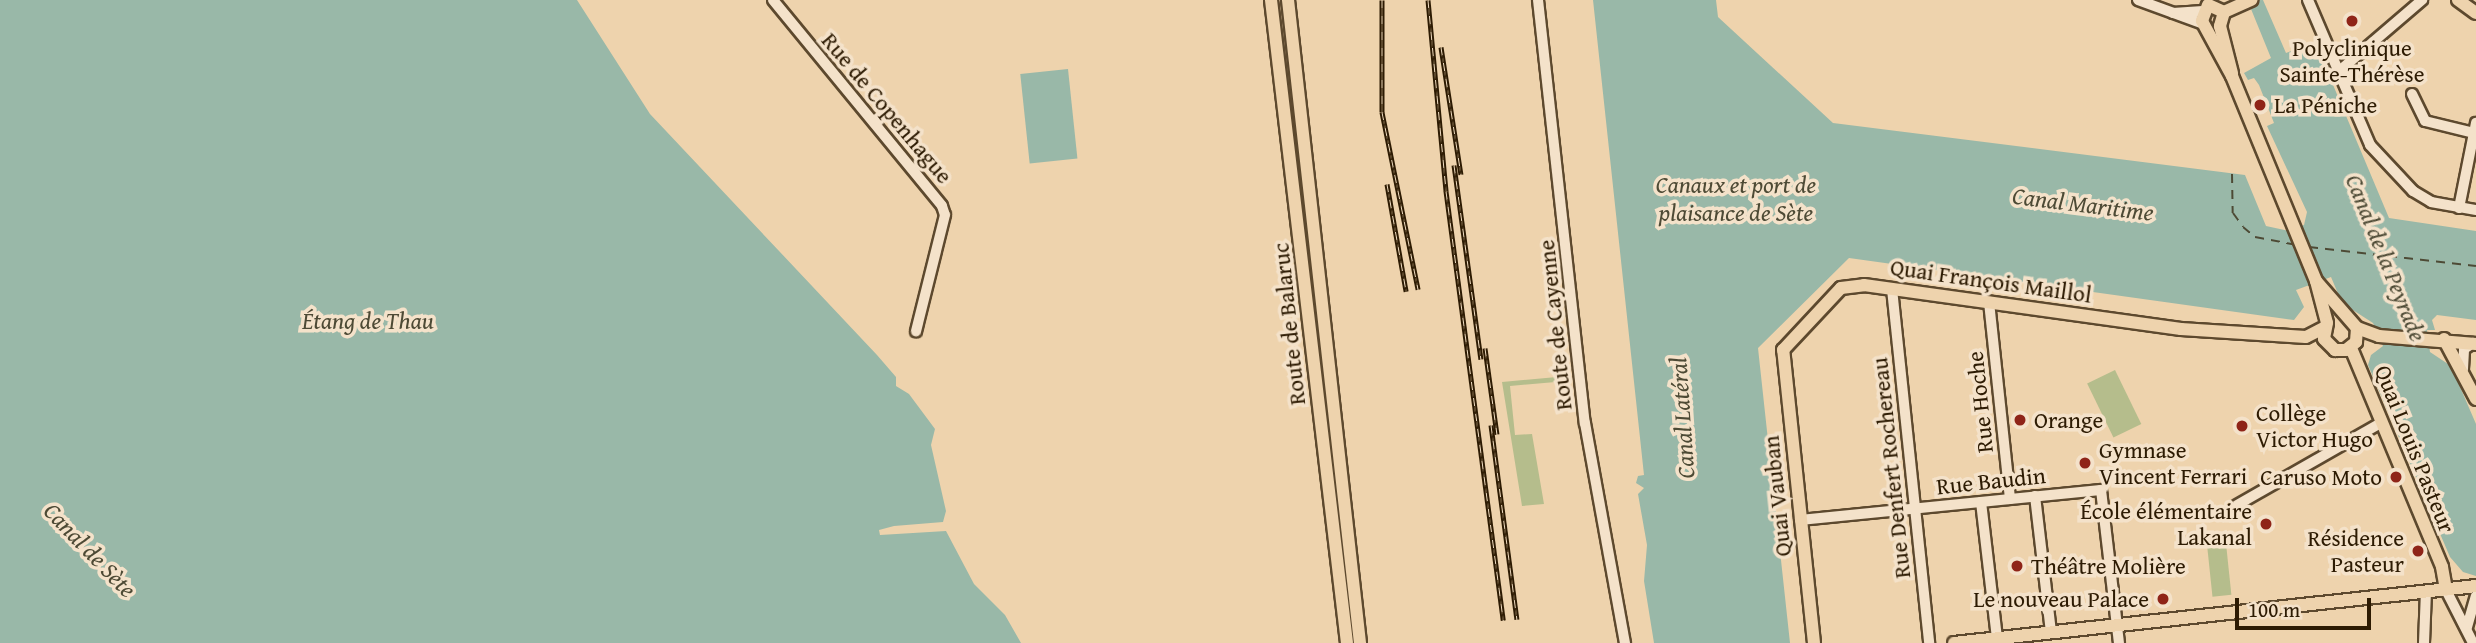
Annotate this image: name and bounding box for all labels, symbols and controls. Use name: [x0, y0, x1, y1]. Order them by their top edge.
marker: Polyclinique Sainte-Thérèse: [2342, 11, 2362, 31]
street label: Rue de Copenhague: [816, 27, 958, 189]
place label: Polyclinique Sainte-Thérèse: [2279, 34, 2425, 88]
place label: La Péniche: [2274, 91, 2377, 119]
marker: La Péniche: [2252, 97, 2268, 113]
water label: Canal de la Peyrade: [2339, 170, 2433, 346]
water label: Canaux et port de plaisance de Sète: [1656, 171, 1816, 227]
water label: Canal Maritime: [2011, 181, 2155, 227]
street label: Route de Cayenne: [1532, 238, 1578, 412]
street label: Route de Balaruc: [1267, 242, 1311, 406]
street label: Quai François Maillol: [1889, 253, 2093, 309]
water label: Étang de Thau: [302, 307, 434, 335]
street label: Rue Hoche: [1961, 350, 1999, 454]
water label: Canal Latéral: [1663, 356, 1701, 480]
street label: Rue Denfert Rochereau: [1866, 356, 1916, 580]
street label: Quai Louis Pasteur: [2369, 361, 2461, 537]
place label: Collège Victor Hugo: [2256, 399, 2373, 453]
place label: Orange: [2034, 406, 2103, 434]
marker: Orange: [2012, 412, 2028, 428]
marker: Collège Victor Hugo: [2234, 418, 2250, 434]
street label: Quai Vauban: [1757, 434, 1797, 558]
place label: Gymnase Vincent Ferrari: [2099, 436, 2247, 490]
marker: Gymnase Vincent Ferrari: [2077, 455, 2093, 471]
street label: Rue Baudin: [1935, 462, 2047, 500]
place label: Caruso Moto: [2260, 463, 2382, 491]
marker: Caruso Moto: [2388, 469, 2404, 485]
water label: Canal de Sète: [38, 497, 142, 603]
place label: École élémentaire Lakanal: [2080, 497, 2252, 551]
marker: École élémentaire Lakanal: [2258, 516, 2274, 532]
place label: Résidence Pasteur: [2307, 524, 2404, 578]
marker: Résidence Pasteur: [2410, 543, 2426, 559]
place label: Théâtre Molière: [2031, 552, 2186, 580]
marker: Théâtre Molière: [2009, 558, 2025, 574]
scale bar: [2238, 584, 2374, 628]
place label: Le nouveau Palace: [1973, 585, 2149, 613]
marker: Le nouveau Palace: [2155, 591, 2171, 607]
text: 100 m: [2248, 594, 2300, 625]

